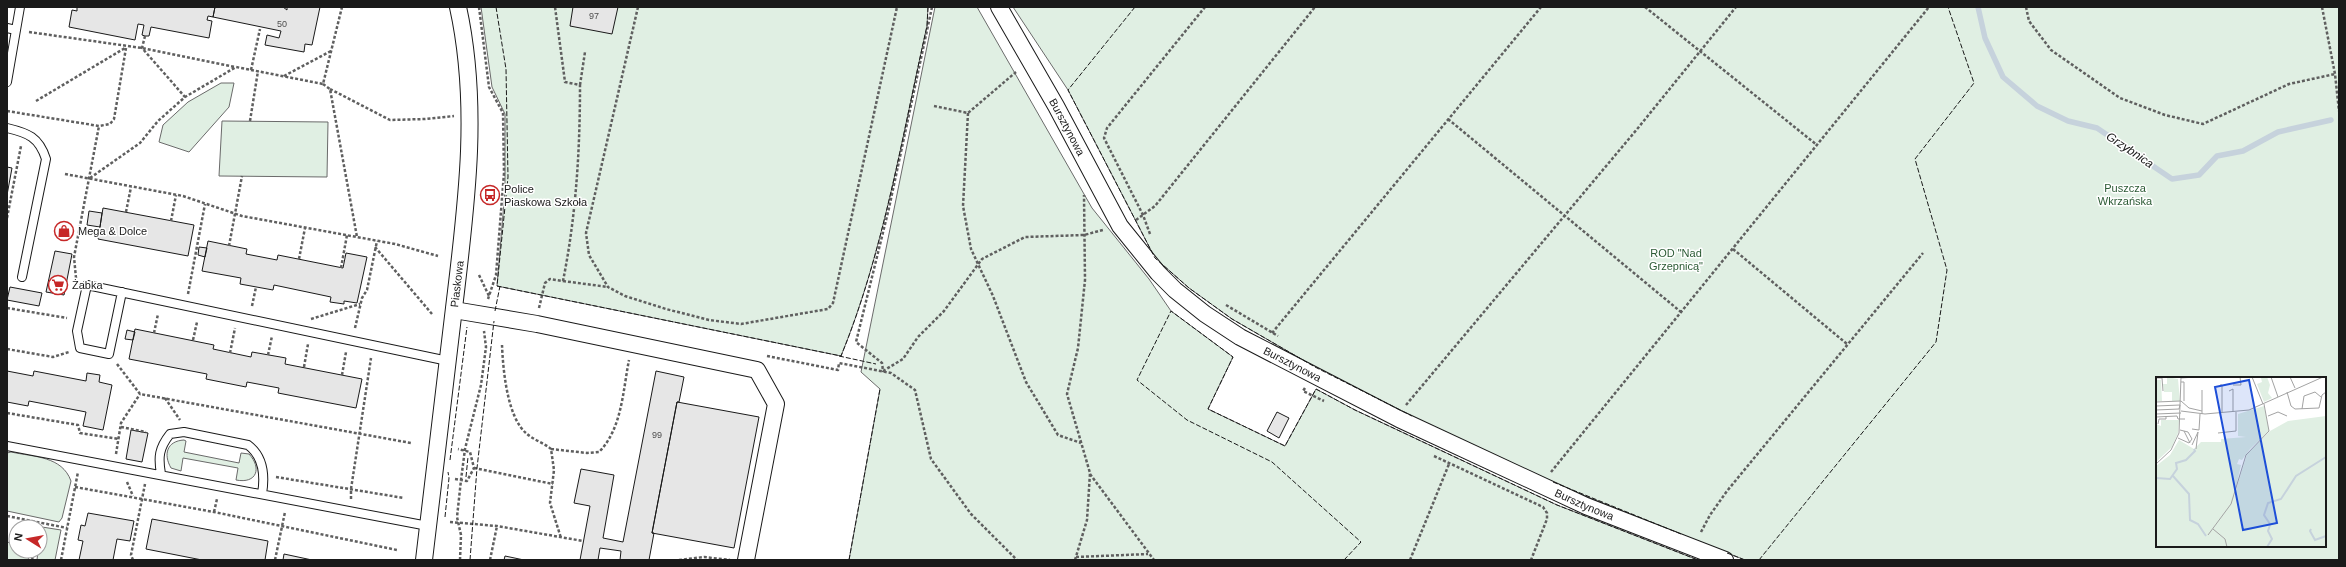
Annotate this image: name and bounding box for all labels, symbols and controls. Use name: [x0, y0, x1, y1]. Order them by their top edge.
house number: 97: [589, 11, 599, 21]
house number: 50: [277, 19, 287, 29]
street label: Bursztynowa: [1047, 96, 1088, 158]
water label: Grzybnica: [2104, 129, 2157, 171]
park label: Puszcza Wkrzańska: [2098, 182, 2153, 207]
place label: Police Piaskowa Szkoła: [504, 183, 588, 208]
bus stop icon: Police Piaskowa Szkoła: [479, 184, 501, 206]
shop icon: Mega & Dolce: [53, 220, 75, 242]
place label: Mega & Dolce: [78, 225, 147, 237]
park label: ROD "Nad Grzepnicą": [1649, 247, 1703, 272]
street label: Piaskowa: [448, 259, 466, 308]
supermarket icon: Żabka: [47, 274, 69, 296]
place label: Żabka: [72, 279, 103, 291]
street label: Bursztynowa: [1262, 344, 1324, 384]
inset map: [2156, 377, 2326, 547]
house number: 99: [652, 430, 662, 440]
street label: Bursztynowa: [1553, 486, 1616, 523]
north arrow: [8, 519, 48, 559]
text: N: [12, 532, 25, 542]

